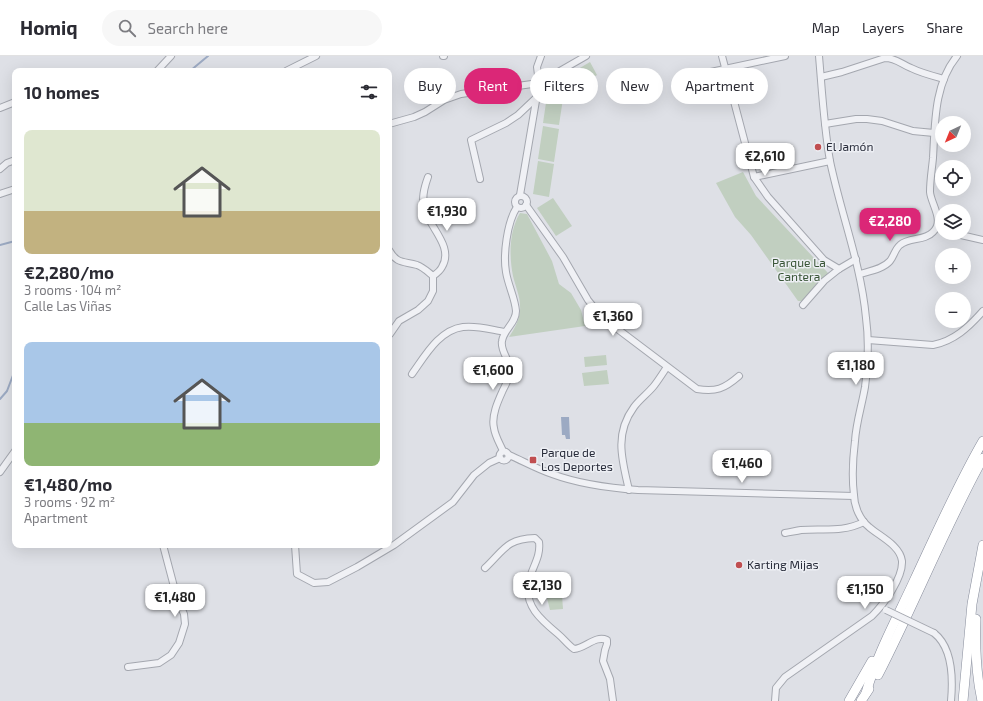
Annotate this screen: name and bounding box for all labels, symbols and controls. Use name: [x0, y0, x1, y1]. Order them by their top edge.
search box: [102, 10, 382, 46]
text: Homiq: [20, 16, 78, 39]
icon: search: [116, 17, 138, 39]
text: Search here: [148, 19, 228, 37]
text: Map: [812, 19, 840, 36]
text: Layers: [862, 19, 904, 36]
text: Share: [926, 19, 963, 36]
chip: Buy: [404, 68, 456, 104]
chip: Rent: [464, 68, 522, 104]
chip: Filters: [530, 68, 598, 104]
chip: New: [606, 68, 663, 104]
chip: Apartment: [671, 68, 768, 104]
icon: filters: [358, 81, 380, 103]
text: 10 homes: [24, 82, 100, 102]
north arrow: [935, 116, 971, 152]
map controls: [935, 116, 971, 328]
place label: El Jamón: [826, 139, 873, 153]
marker: El Jamón: [813, 142, 823, 152]
pin: €2,610: [732, 143, 798, 177]
text: €2,610: [745, 148, 785, 164]
icon: home: [166, 156, 238, 228]
button: locate: [935, 160, 971, 196]
pin: €1,930: [414, 198, 480, 232]
text: €1,930: [427, 203, 467, 219]
button: layers: [935, 204, 971, 240]
pin: €2,280: [857, 208, 923, 242]
text: €2,280: [869, 213, 911, 229]
button: +: [935, 248, 971, 284]
park label: Parque La Cantera: [772, 255, 826, 283]
text: €2,280/mo: [24, 262, 114, 282]
text: 3 rooms · 104 m²: [24, 282, 121, 298]
button: −: [935, 292, 971, 328]
text: Calle Las Viñas: [24, 298, 112, 314]
pin: €1,360: [580, 303, 646, 337]
text: €1,360: [593, 308, 633, 324]
pin: €1,180: [823, 352, 889, 386]
pin: €1,600: [460, 357, 526, 391]
text: €1,180: [837, 357, 875, 373]
text: €1,600: [472, 362, 514, 378]
icon: home: [166, 368, 238, 440]
place label: Parque de Los Deportes: [541, 445, 613, 473]
pin: €1,460: [709, 450, 775, 484]
marker: Parque de Los Deportes: [528, 455, 538, 465]
text: €1,460: [721, 455, 763, 471]
text: €1,480/mo: [24, 474, 112, 494]
text: 3 rooms · 92 m²: [24, 494, 115, 510]
text: Apartment: [24, 510, 88, 526]
place label: Karting Mijas: [747, 557, 819, 572]
marker: Karting Mijas: [734, 560, 744, 570]
pin: €2,130: [509, 572, 575, 606]
pin: €1,150: [832, 576, 898, 610]
text: €2,130: [522, 577, 562, 593]
text: €1,150: [846, 581, 884, 597]
pin: €1,480: [142, 584, 208, 618]
text: €1,480: [154, 589, 196, 605]

